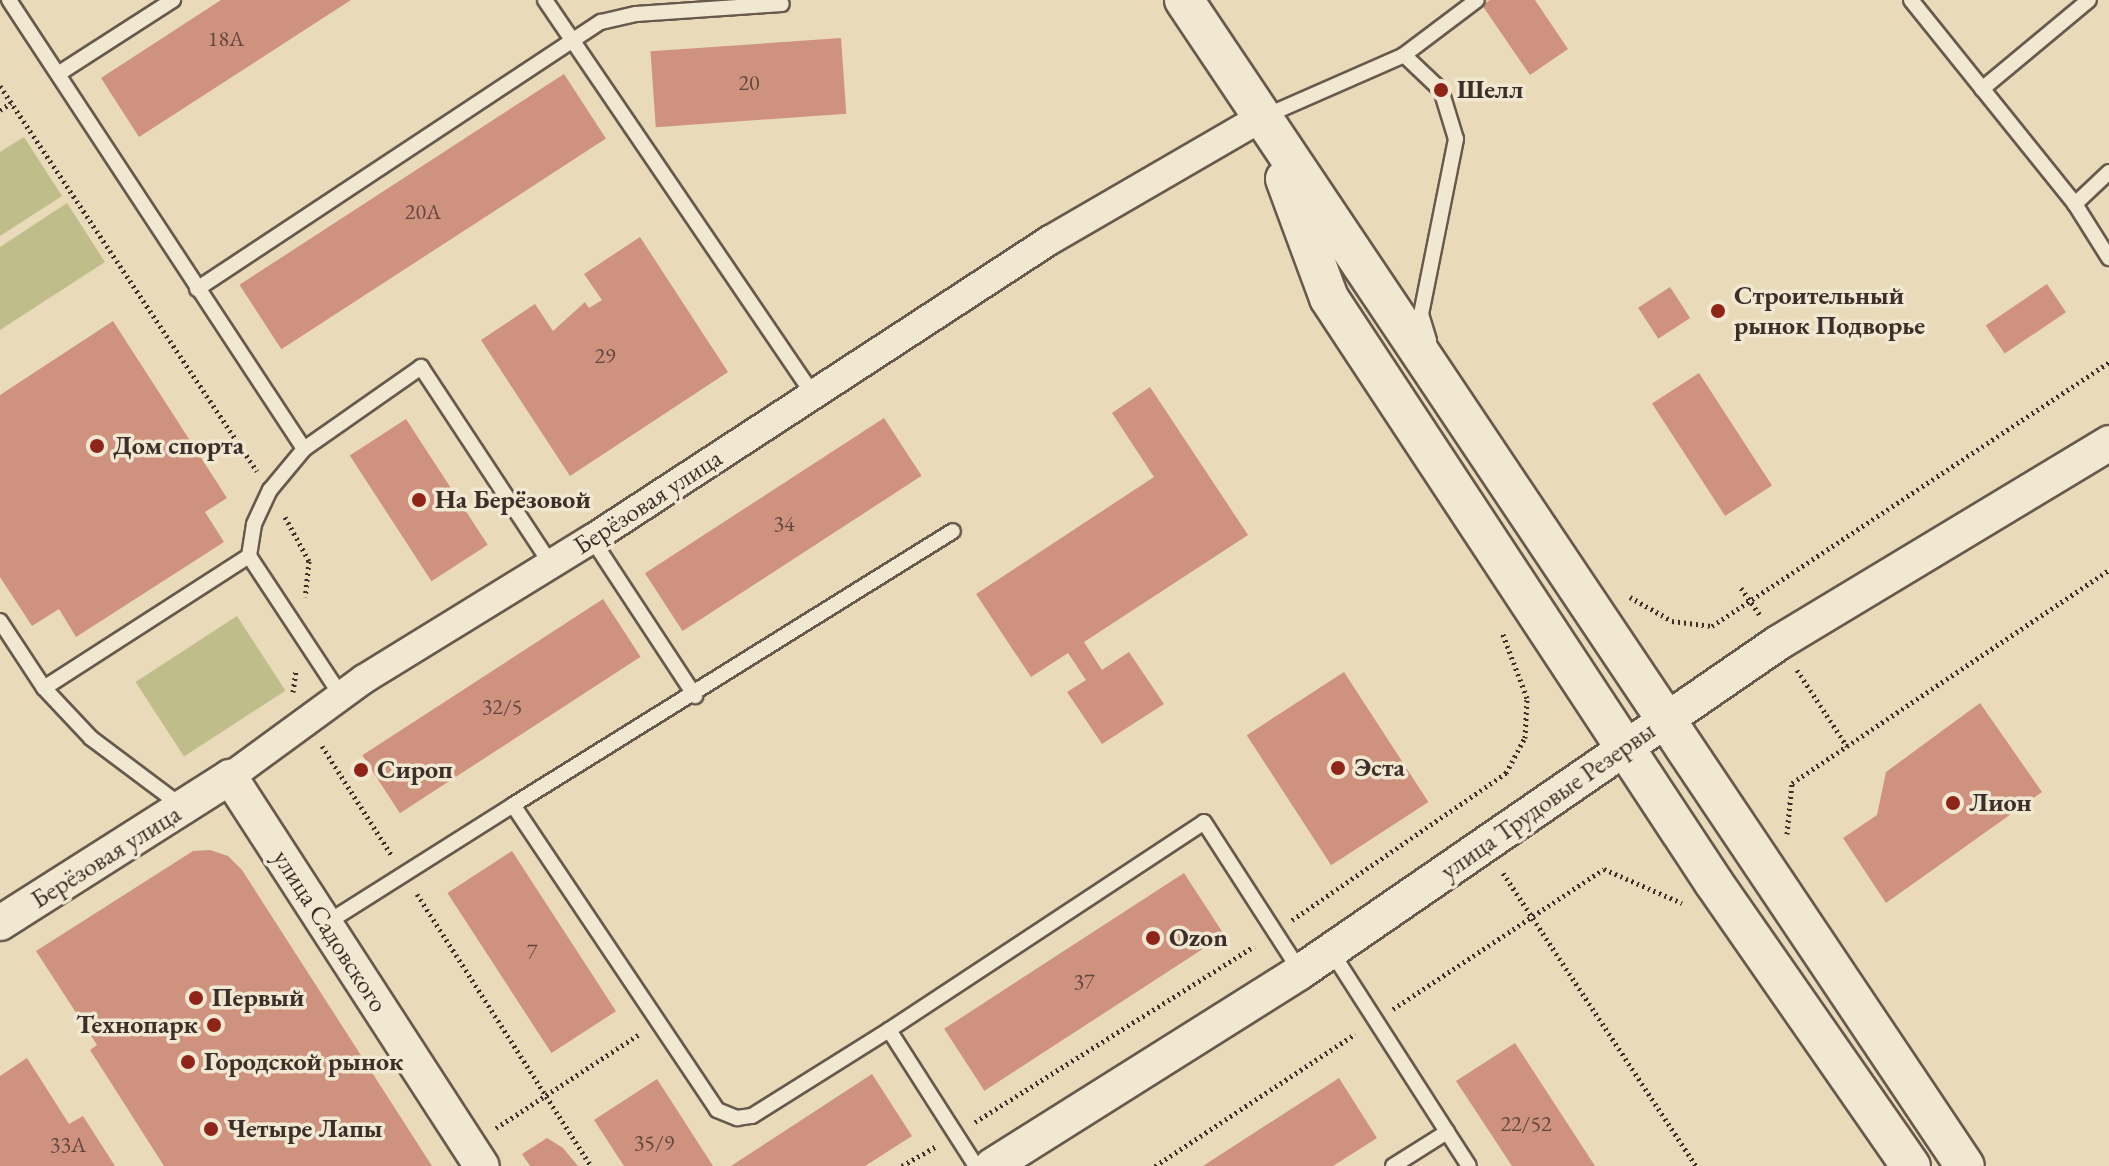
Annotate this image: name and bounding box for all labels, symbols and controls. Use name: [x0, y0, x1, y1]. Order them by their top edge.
house number: 18А: [208, 26, 244, 52]
house number: 20: [738, 70, 760, 96]
place label: Шелл: [1457, 74, 1523, 106]
marker: Шелл: [1432, 81, 1450, 99]
house number: 20А: [405, 199, 441, 225]
place label: Строительный рынок Подворье: [1734, 280, 1925, 342]
marker: Строительный рынок Подворье: [1709, 302, 1727, 320]
house number: 29: [594, 343, 616, 369]
place label: Дом спорта: [113, 430, 244, 462]
marker: Дом спорта: [88, 437, 106, 455]
street label: Берёзовая улица: [568, 442, 728, 562]
place label: На Берёзовой: [435, 484, 591, 516]
marker: На Берёзовой: [410, 491, 428, 509]
house number: 34: [773, 511, 795, 537]
house number: 32/5: [482, 694, 522, 720]
street label: улица Трудовые Резервы: [1435, 715, 1661, 887]
place label: Эста: [1354, 752, 1405, 784]
place label: Сироп: [377, 754, 453, 786]
marker: Эста: [1329, 759, 1347, 777]
marker: Сироп: [352, 761, 370, 779]
place label: Лион: [1969, 787, 2032, 819]
marker: Лион: [1944, 794, 1962, 812]
street label: Берёзовая улица: [25, 799, 187, 915]
street label: улица Садовского: [266, 844, 394, 1018]
place label: Ozon: [1169, 922, 1228, 954]
marker: Ozon: [1144, 929, 1162, 947]
house number: 7: [527, 939, 537, 965]
house number: 37: [1073, 969, 1095, 995]
place label: Первый: [212, 982, 304, 1014]
marker: Первый: [187, 989, 205, 1007]
place label: Технопарк: [76, 1009, 198, 1041]
marker: Технопарк: [205, 1016, 223, 1034]
place label: Городской рынок: [204, 1046, 403, 1078]
marker: Городской рынок: [179, 1053, 197, 1071]
house number: 22/52: [1500, 1111, 1552, 1137]
place label: Четыре Лапы: [227, 1113, 383, 1145]
marker: Четыре Лапы: [202, 1120, 220, 1138]
house number: 35/9: [634, 1130, 674, 1156]
house number: 33А: [50, 1132, 86, 1158]

